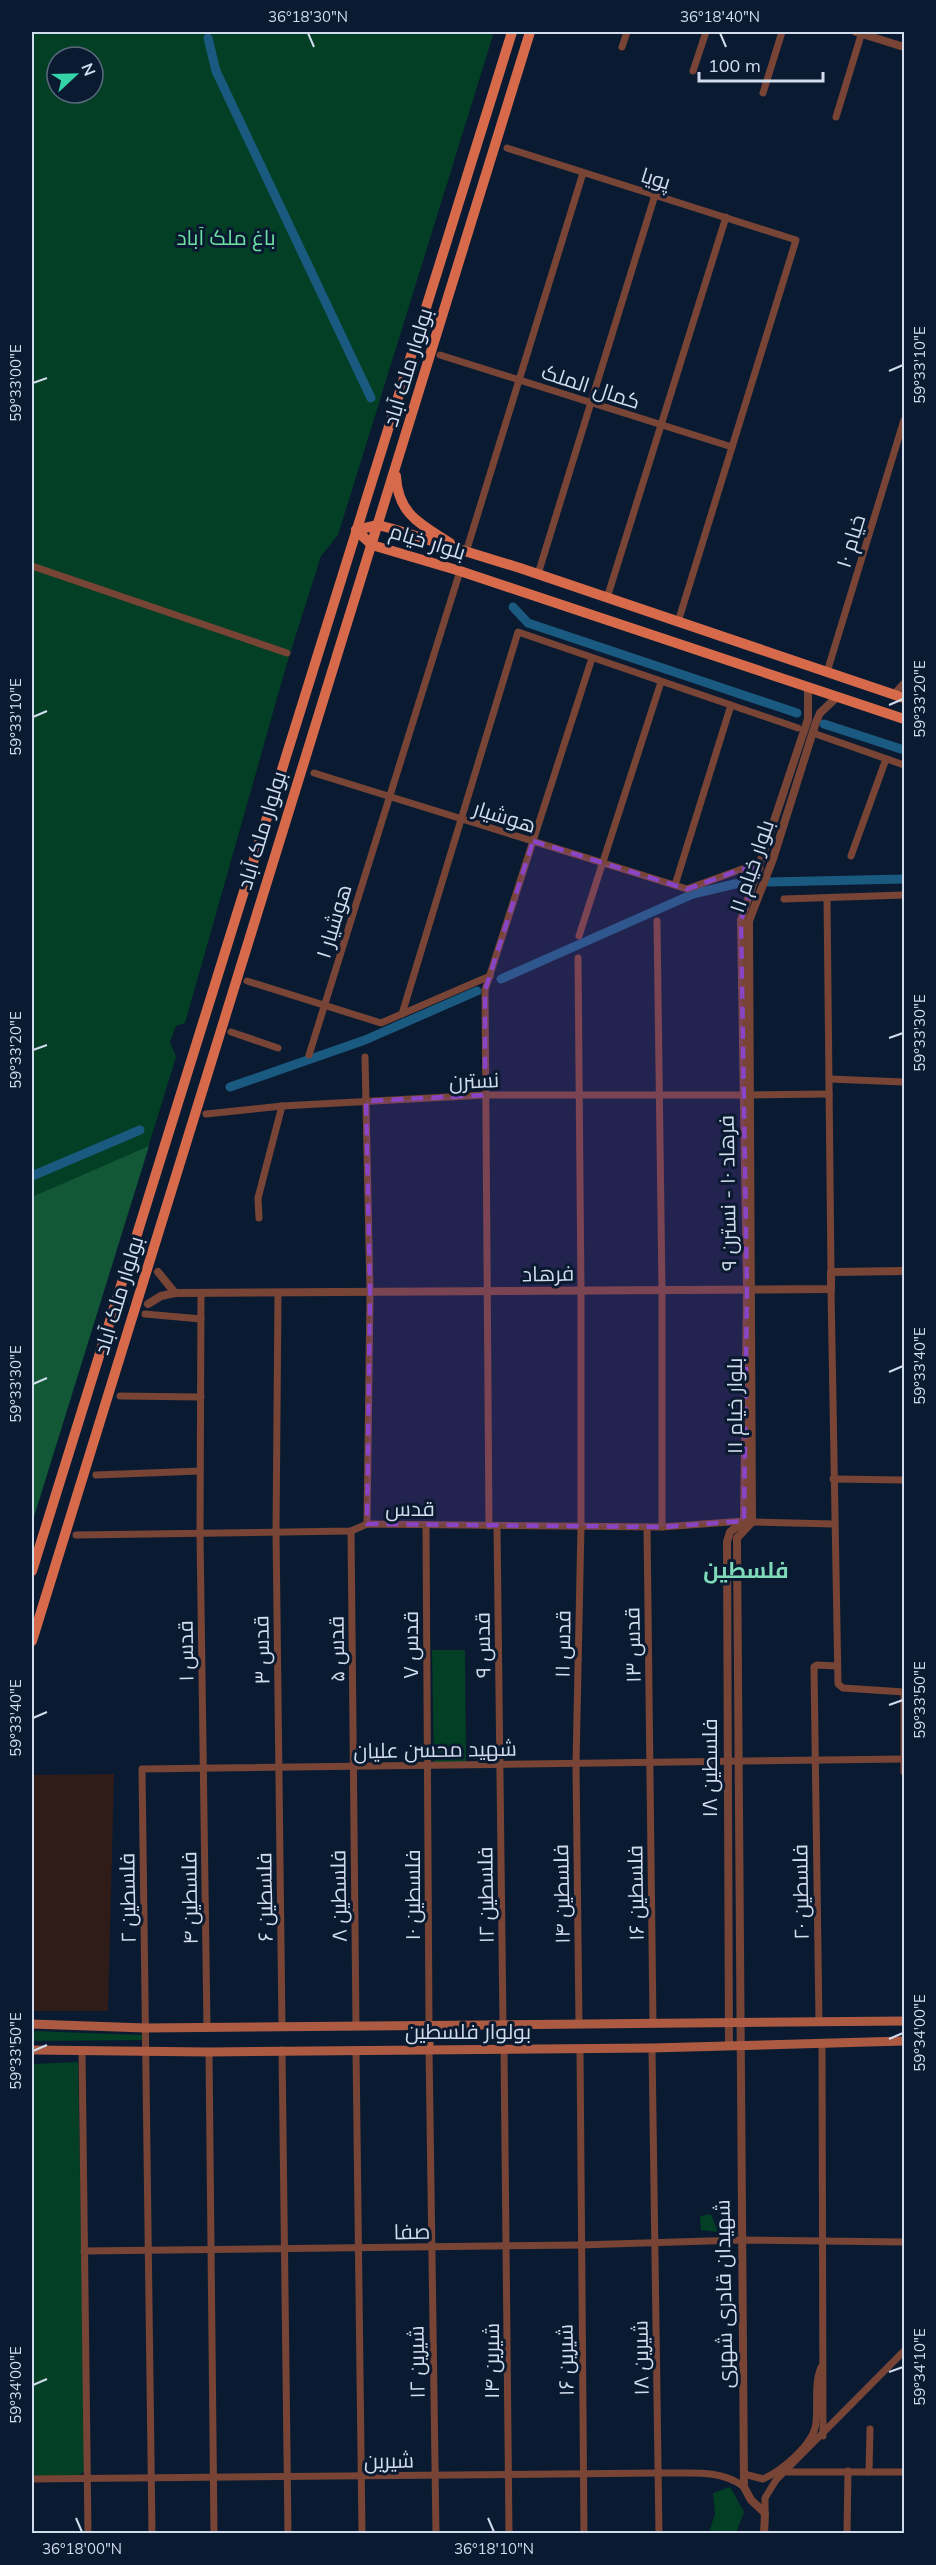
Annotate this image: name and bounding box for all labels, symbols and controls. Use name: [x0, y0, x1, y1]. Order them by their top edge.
text: 36°18'30"N: [268, 7, 348, 26]
text: 36°18'40"N: [680, 7, 760, 26]
north arrow: [45, 45, 105, 105]
scale bar: [699, 45, 824, 83]
text: 100 m: [708, 54, 761, 77]
text: N: [77, 60, 100, 79]
street label: پویا: [637, 161, 674, 197]
park label: باغ ملک آباد: [176, 224, 276, 252]
street label: بولوار ملک آباد: [377, 305, 437, 429]
text: 59°33'10"E: [910, 326, 929, 404]
text: 59°33'00"E: [6, 344, 25, 422]
street label: کمال الملک: [538, 358, 644, 415]
street label: خیام ۱۰: [830, 511, 872, 571]
street label: بلوار خیام: [386, 517, 469, 567]
text: 59°33'20"E: [910, 660, 929, 738]
text: 59°33'10"E: [6, 678, 25, 756]
street label: بولوار ملک آباد: [231, 768, 291, 892]
street label: هوشیار: [470, 794, 539, 838]
street label: بلوار خیام ۱۱: [723, 816, 781, 916]
street label: هوشیار ۱: [309, 881, 357, 961]
text: 59°33'30"E: [910, 994, 929, 1072]
text: 59°33'20"E: [6, 1011, 25, 1089]
street label: نسترن: [448, 1066, 500, 1095]
street label: فرهاد ۱۰ - نسترن ۹: [713, 1115, 742, 1271]
street label: بولوار ملک آباد: [88, 1233, 148, 1357]
street label: فرهاد: [522, 1260, 574, 1286]
text: 59°33'40"E: [910, 1327, 929, 1405]
text: 59°33'30"E: [6, 1345, 25, 1423]
street label: بلوار خیام ۱۱: [721, 1358, 749, 1454]
street label: قدس: [385, 1495, 435, 1522]
district label: فلسطین: [703, 1556, 789, 1584]
street label: قدس ۱۳: [618, 1607, 647, 1683]
street label: قدس ۱۱: [548, 1610, 577, 1678]
street label: قدس ۷: [397, 1611, 424, 1679]
street label: قدس ۹: [468, 1612, 497, 1678]
street label: قدس ۳: [247, 1615, 276, 1685]
street label: قدس ۵: [322, 1616, 351, 1682]
street label: قدس ۱: [171, 1620, 200, 1682]
text: 59°33'50"E: [910, 1661, 929, 1739]
text: 59°33'40"E: [6, 1679, 25, 1757]
street label: فلسطین ۱۸: [696, 1719, 723, 1817]
street label: شهید محسن علیان: [353, 1735, 517, 1764]
street label: فلسطین ۱۴: [547, 1844, 576, 1944]
street label: فلسطین ۲۰: [786, 1844, 815, 1940]
street label: فلسطین ۱۶: [621, 1845, 650, 1941]
street label: فلسطین ۱۲: [471, 1846, 500, 1944]
street label: فلسطین ۱۰: [399, 1849, 426, 1941]
street label: فلسطین ۸: [324, 1850, 353, 1942]
street label: فلسطین ۴: [175, 1851, 204, 1945]
street label: فلسطین ۶: [250, 1852, 279, 1942]
street label: فلسطین ۲: [113, 1853, 142, 1943]
text: 59°34'00"E: [910, 1994, 929, 2072]
text: 59°33'50"E: [6, 2012, 25, 2090]
street label: بولوار فلسطین: [405, 2018, 531, 2045]
street label: شهیدان قادری شهری: [708, 2199, 739, 2389]
street label: صفا: [393, 2218, 431, 2244]
street label: شیرین ۱۸: [626, 2320, 655, 2396]
street label: شیرین ۱۴: [478, 2323, 505, 2399]
street label: شیرین ۱۶: [551, 2324, 580, 2396]
street label: شیرین ۱۲: [402, 2325, 431, 2399]
text: 59°34'10"E: [910, 2328, 929, 2406]
text: 59°34'00"E: [6, 2346, 25, 2424]
street label: شیرین: [364, 2447, 414, 2474]
text: 36°18'00"N: [42, 2539, 122, 2558]
text: 36°18'10"N: [454, 2539, 534, 2558]

